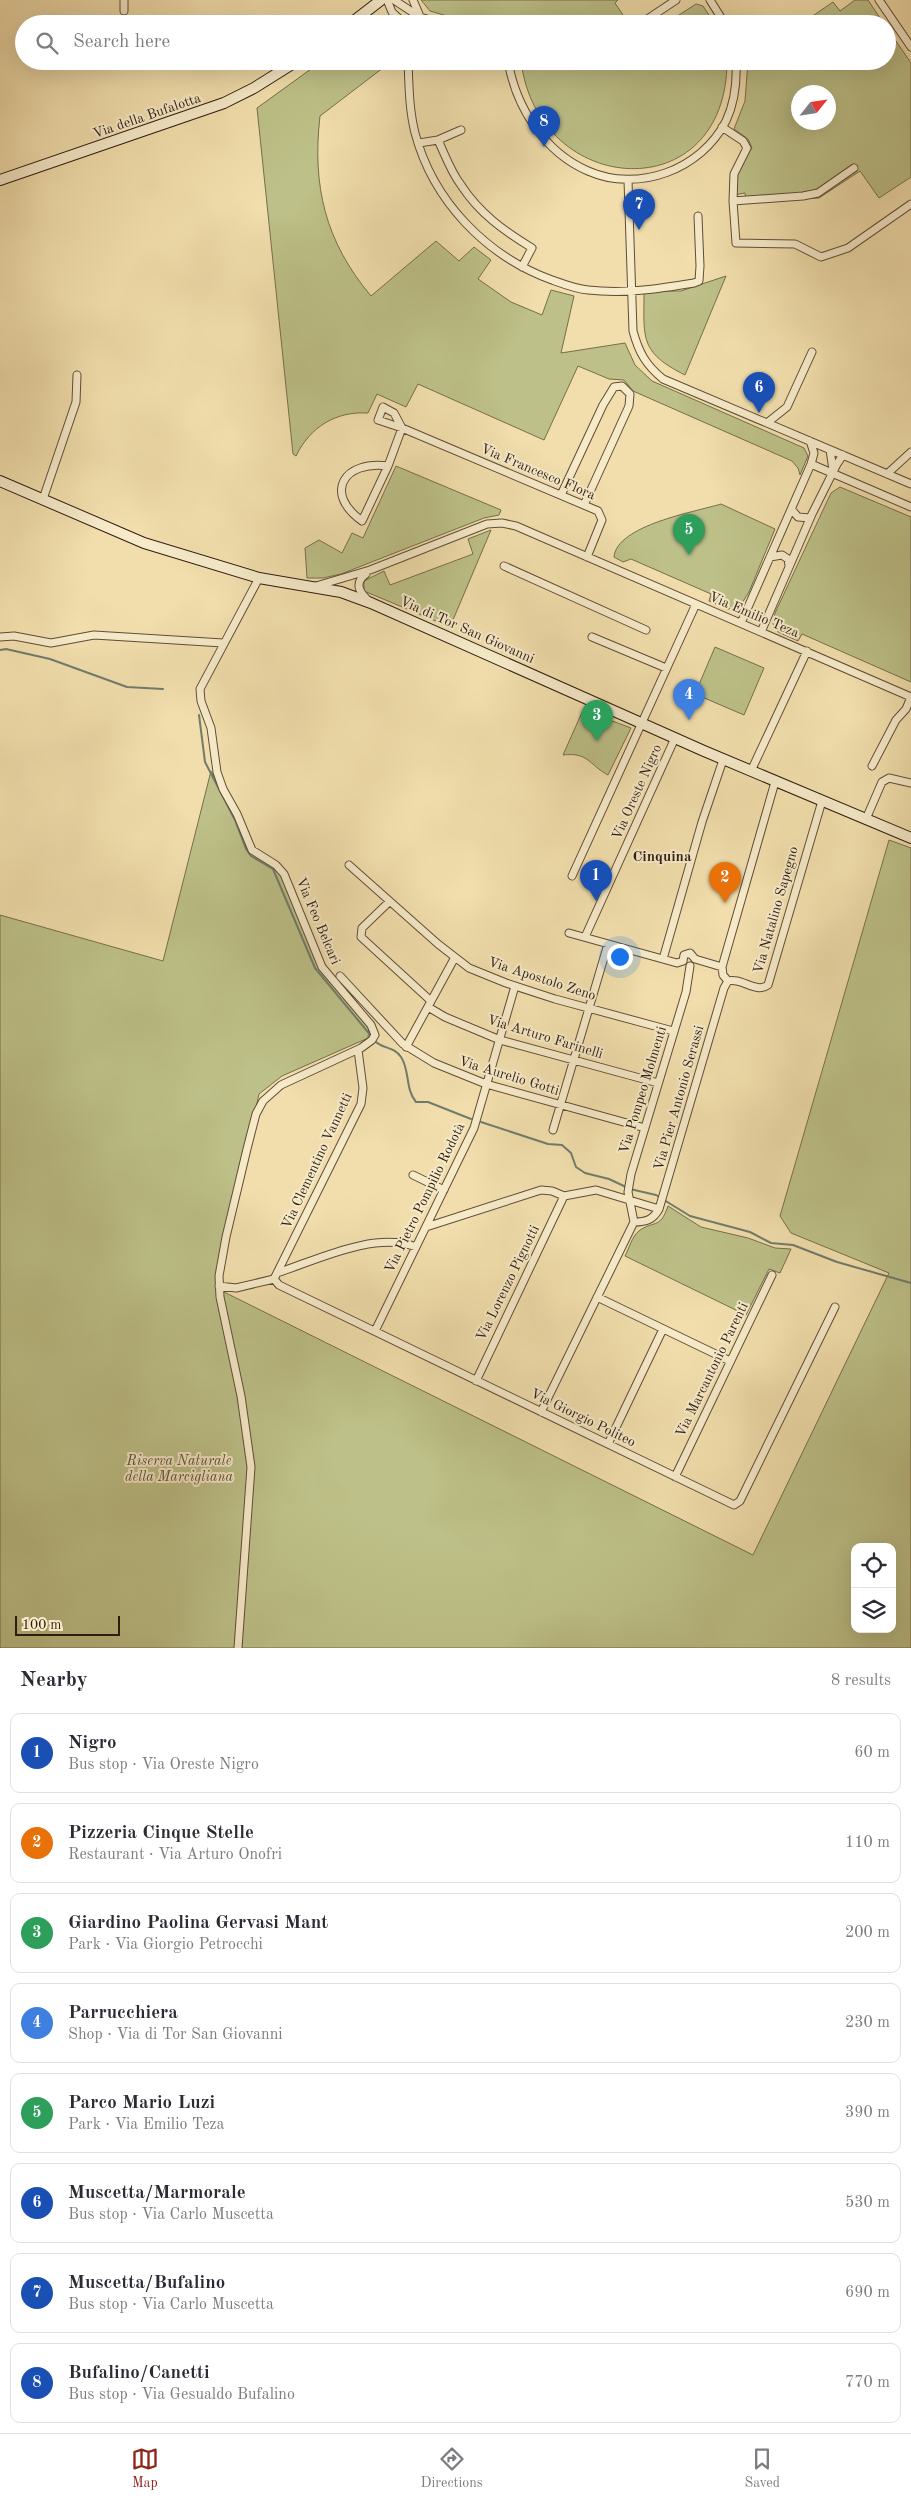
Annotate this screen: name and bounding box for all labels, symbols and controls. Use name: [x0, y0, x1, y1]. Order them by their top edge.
search box: [15, 15, 896, 70]
icon: search: [33, 29, 61, 57]
text: Search here: [73, 33, 170, 52]
north arrow: [791, 85, 836, 130]
street label: Via della Bufalotta: [91, 91, 203, 141]
pin: 8: [528, 106, 560, 147]
pin: 7: [623, 189, 655, 230]
pin: 6: [743, 372, 775, 413]
street label: Via Francesco Flora: [479, 442, 597, 502]
pin: 5: [673, 514, 705, 555]
street label: Via Emilio Teza: [707, 590, 801, 640]
street label: Via di Tor San Giovanni: [398, 594, 537, 666]
pin: 4: [673, 679, 705, 720]
pin: 3: [581, 700, 613, 741]
street label: Via Oreste Nigro: [610, 742, 664, 842]
street label: Via Natalino Sapegno: [751, 845, 801, 975]
district label: Cinquina: [632, 850, 692, 865]
pin: 1: [580, 860, 612, 901]
pin: 2: [709, 862, 741, 903]
street label: Via Feo Belcari: [293, 875, 343, 967]
your location: [607, 944, 633, 970]
street label: Via Apostolo Zeno: [486, 955, 598, 1003]
street label: Via Arturo Farinelli: [485, 1013, 605, 1061]
street label: Via Pompeo Molmenti: [617, 1024, 669, 1155]
street label: Via Pier Antonio Serassi: [652, 1024, 706, 1172]
street label: Via Aurelio Gotti: [457, 1054, 561, 1098]
street label: Via Clementino Vannetti: [279, 1091, 355, 1231]
street label: Via Pietro Pompilio Rodotà: [382, 1121, 468, 1275]
street label: Via Lorenzo Pignotti: [474, 1223, 542, 1343]
street label: Via Marcantonio Parenti: [673, 1300, 751, 1440]
street label: Via Giorgio Politeo: [528, 1386, 638, 1450]
park label: Riserva Naturale della Marcigliana: [125, 1454, 233, 1485]
map controls: [851, 1543, 896, 1633]
button: locate: [851, 1543, 896, 1588]
button: layers: [851, 1588, 896, 1633]
scale bar: [15, 1613, 120, 1636]
text: 100 m: [22, 1618, 61, 1632]
text: Nearby: [20, 1670, 88, 1691]
text: 8 results: [831, 1673, 891, 1689]
text: Nigro: [68, 1734, 117, 1753]
text: 1: [32, 1745, 42, 1761]
text: 60 m: [854, 1745, 890, 1761]
text: Bus stop · Via Oreste Nigro: [68, 1757, 259, 1773]
text: Pizzeria Cinque Stelle: [68, 1824, 254, 1843]
text: 2: [32, 1835, 42, 1851]
text: 110 m: [845, 1835, 890, 1851]
text: Restaurant · Via Arturo Onofri: [68, 1847, 282, 1863]
text: Giardino Paolina Gervasi Mant: [68, 1914, 328, 1933]
text: 3: [32, 1925, 42, 1941]
text: 200 m: [845, 1925, 890, 1941]
text: Park · Via Giorgio Petrocchi: [68, 1937, 263, 1953]
text: Parrucchiera: [68, 2004, 178, 2023]
text: 4: [32, 2015, 42, 2031]
text: 230 m: [845, 2015, 890, 2031]
text: Shop · Via di Tor San Giovanni: [68, 2027, 283, 2043]
text: Parco Mario Luzi: [68, 2094, 215, 2113]
text: 5: [32, 2105, 42, 2121]
text: 390 m: [845, 2105, 890, 2121]
text: Park · Via Emilio Teza: [68, 2117, 225, 2133]
text: Muscetta/Marmorale: [68, 2184, 246, 2203]
text: 6: [32, 2195, 42, 2211]
text: 530 m: [845, 2195, 890, 2211]
text: Bus stop · Via Carlo Muscetta: [68, 2207, 274, 2223]
text: Muscetta/Bufalino: [68, 2274, 225, 2293]
text: 7: [32, 2285, 42, 2301]
text: 690 m: [845, 2285, 890, 2301]
text: Bus stop · Via Carlo Muscetta: [68, 2297, 274, 2313]
text: Bufalino/Canetti: [68, 2364, 210, 2383]
text: 8: [32, 2375, 42, 2391]
text: 770 m: [845, 2375, 890, 2391]
text: Bus stop · Via Gesualdo Bufalino: [68, 2387, 295, 2403]
tab: Map: [131, 2445, 159, 2492]
tab: Directions: [421, 2445, 483, 2492]
tab: Saved: [744, 2445, 780, 2492]

